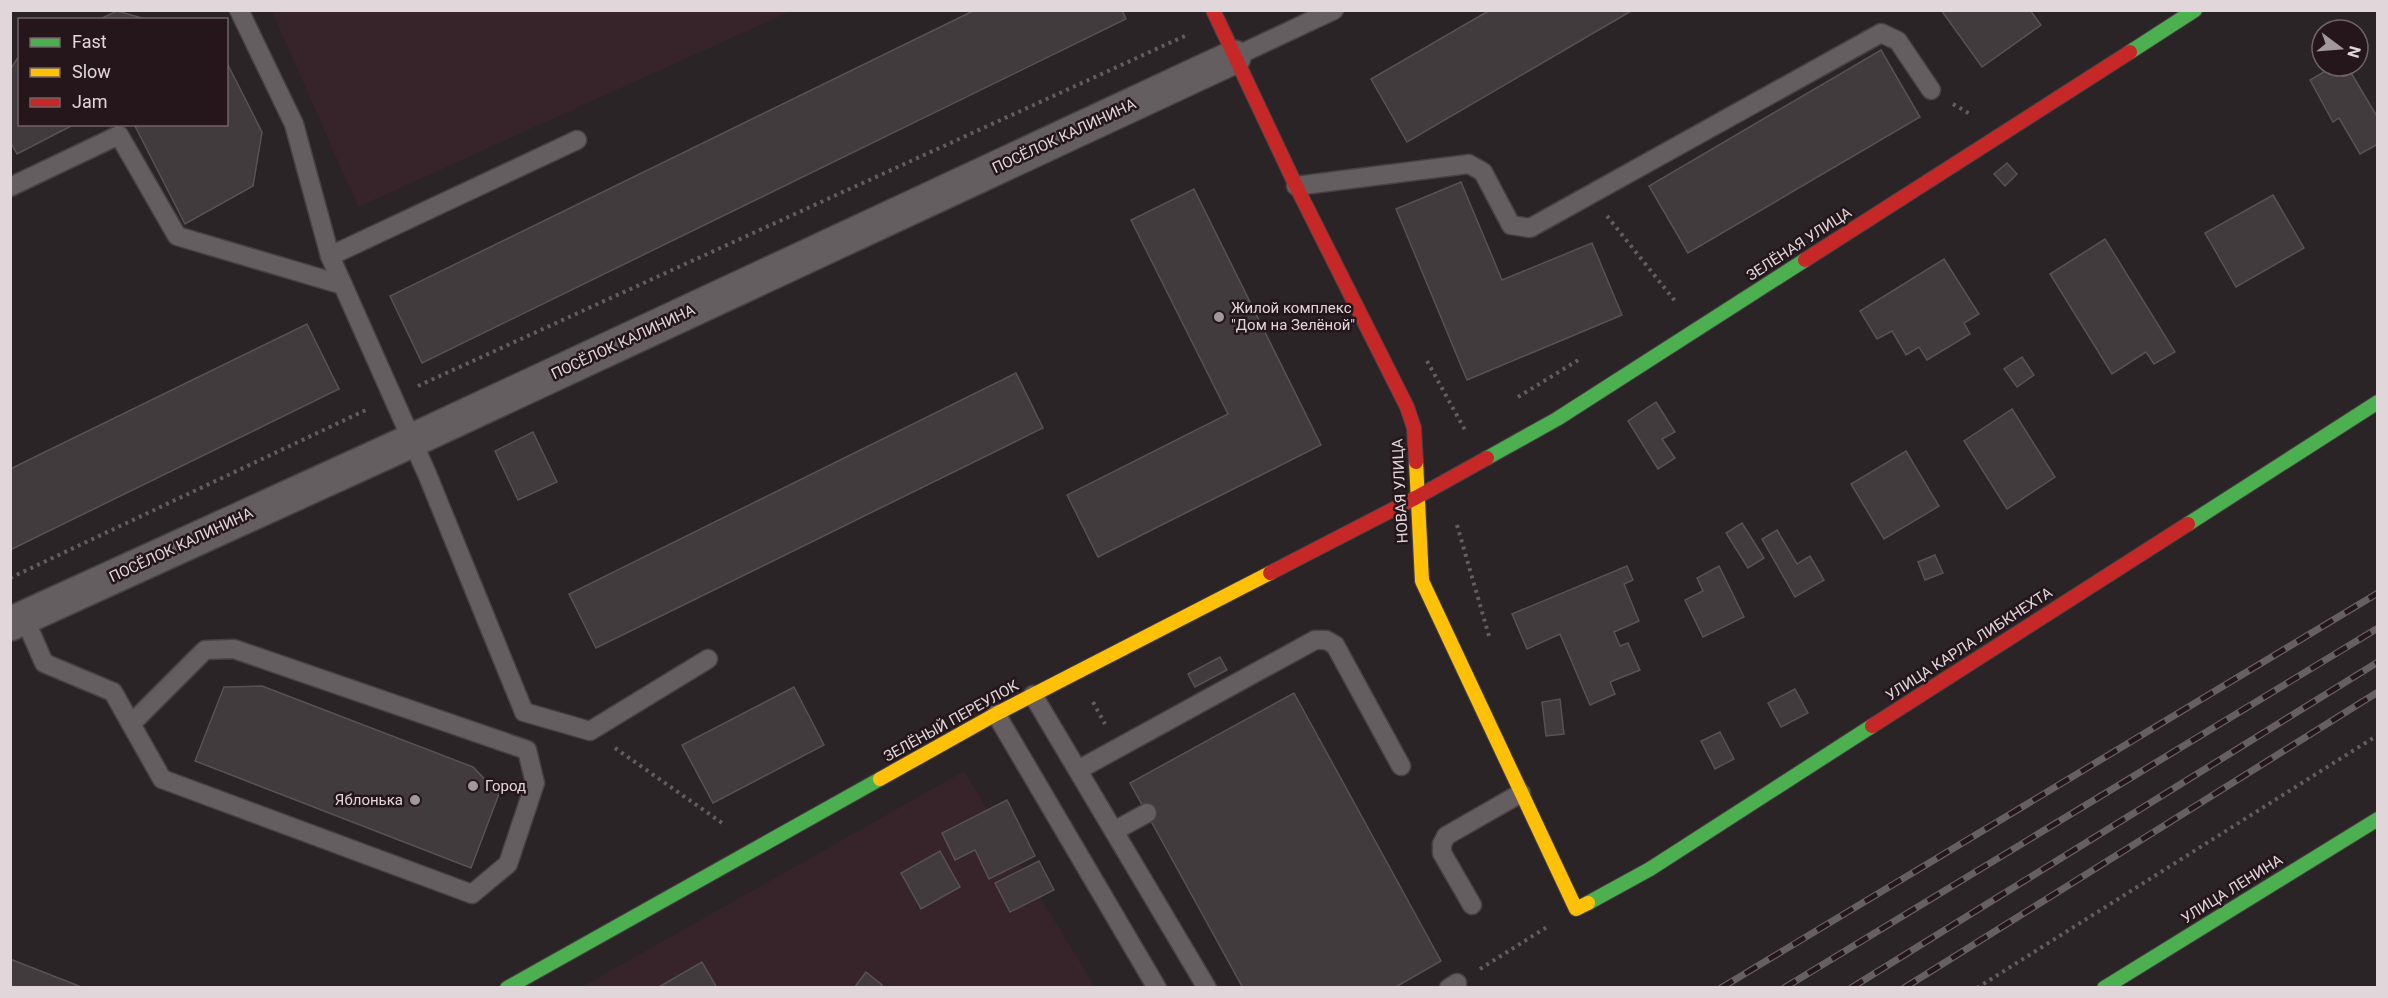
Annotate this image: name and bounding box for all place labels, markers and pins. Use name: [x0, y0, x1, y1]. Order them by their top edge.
place label: Жилой комплекс "Дом на Зелёной": [1231, 299, 1355, 334]
marker: Жилой комплекс "Дом на Зелёной": [1212, 310, 1226, 324]
place label: Город: [485, 777, 526, 795]
marker: Город: [466, 779, 480, 793]
place label: Яблонька: [335, 791, 403, 809]
marker: Яблонька: [408, 793, 422, 807]

